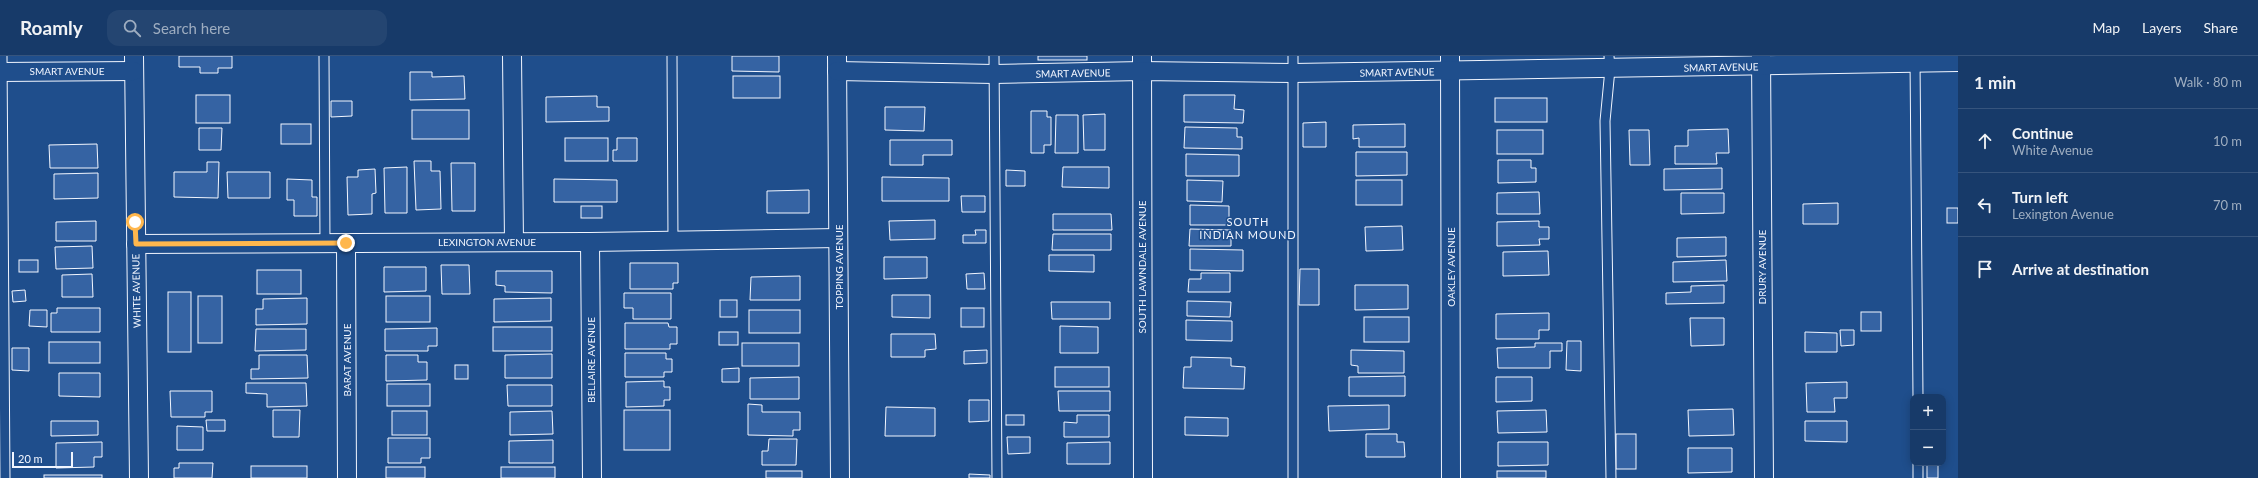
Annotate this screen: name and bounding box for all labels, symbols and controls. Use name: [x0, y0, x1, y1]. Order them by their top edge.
search box: [107, 10, 387, 46]
text: Roamly: [20, 16, 83, 39]
icon: search: [121, 17, 143, 39]
text: Search here: [153, 19, 230, 37]
text: Map: [2092, 19, 2120, 36]
text: Layers: [2142, 19, 2182, 36]
text: Share: [2204, 19, 2238, 36]
street label: SMART AVENUE: [1683, 60, 1759, 74]
street label: SMART AVENUE: [30, 65, 105, 77]
street label: SMART AVENUE: [1359, 65, 1435, 79]
street label: SMART AVENUE: [1035, 66, 1111, 80]
text: 1 min: [1974, 72, 2016, 93]
text: Walk · 80 m: [2174, 74, 2242, 90]
text: Continue: [2012, 124, 2073, 142]
icon: ahead: [1974, 130, 1996, 152]
text: 10 m: [2213, 133, 2242, 149]
text: White Avenue: [2012, 142, 2093, 158]
text: Turn left: [2012, 188, 2068, 206]
icon: left: [1974, 194, 1996, 216]
text: 70 m: [2213, 197, 2242, 213]
street label: SOUTH LAWNDALE AVENUE: [1136, 200, 1148, 334]
text: Lexington Avenue: [2012, 206, 2114, 222]
route start: [126, 213, 144, 231]
district label: SOUTH INDIAN MOUND: [1199, 215, 1297, 241]
street label: TOPPING AVENUE: [833, 224, 845, 310]
street label: OAKLEY AVENUE: [1445, 227, 1457, 307]
street label: DRURY AVENUE: [1756, 229, 1768, 304]
route end: [337, 234, 355, 252]
street label: LEXINGTON AVENUE: [438, 236, 536, 248]
street label: WHITE AVENUE: [129, 254, 143, 328]
icon: arrive: [1974, 258, 1996, 280]
text: Arrive at destination: [2012, 260, 2149, 278]
street label: BELLAIRE AVENUE: [585, 317, 597, 403]
street label: BARAT AVENUE: [341, 323, 353, 396]
map controls: [1910, 394, 1946, 466]
button: +: [1910, 394, 1946, 430]
button: −: [1910, 430, 1946, 466]
scale bar: [12, 450, 73, 469]
text: 20 m: [18, 452, 43, 465]

